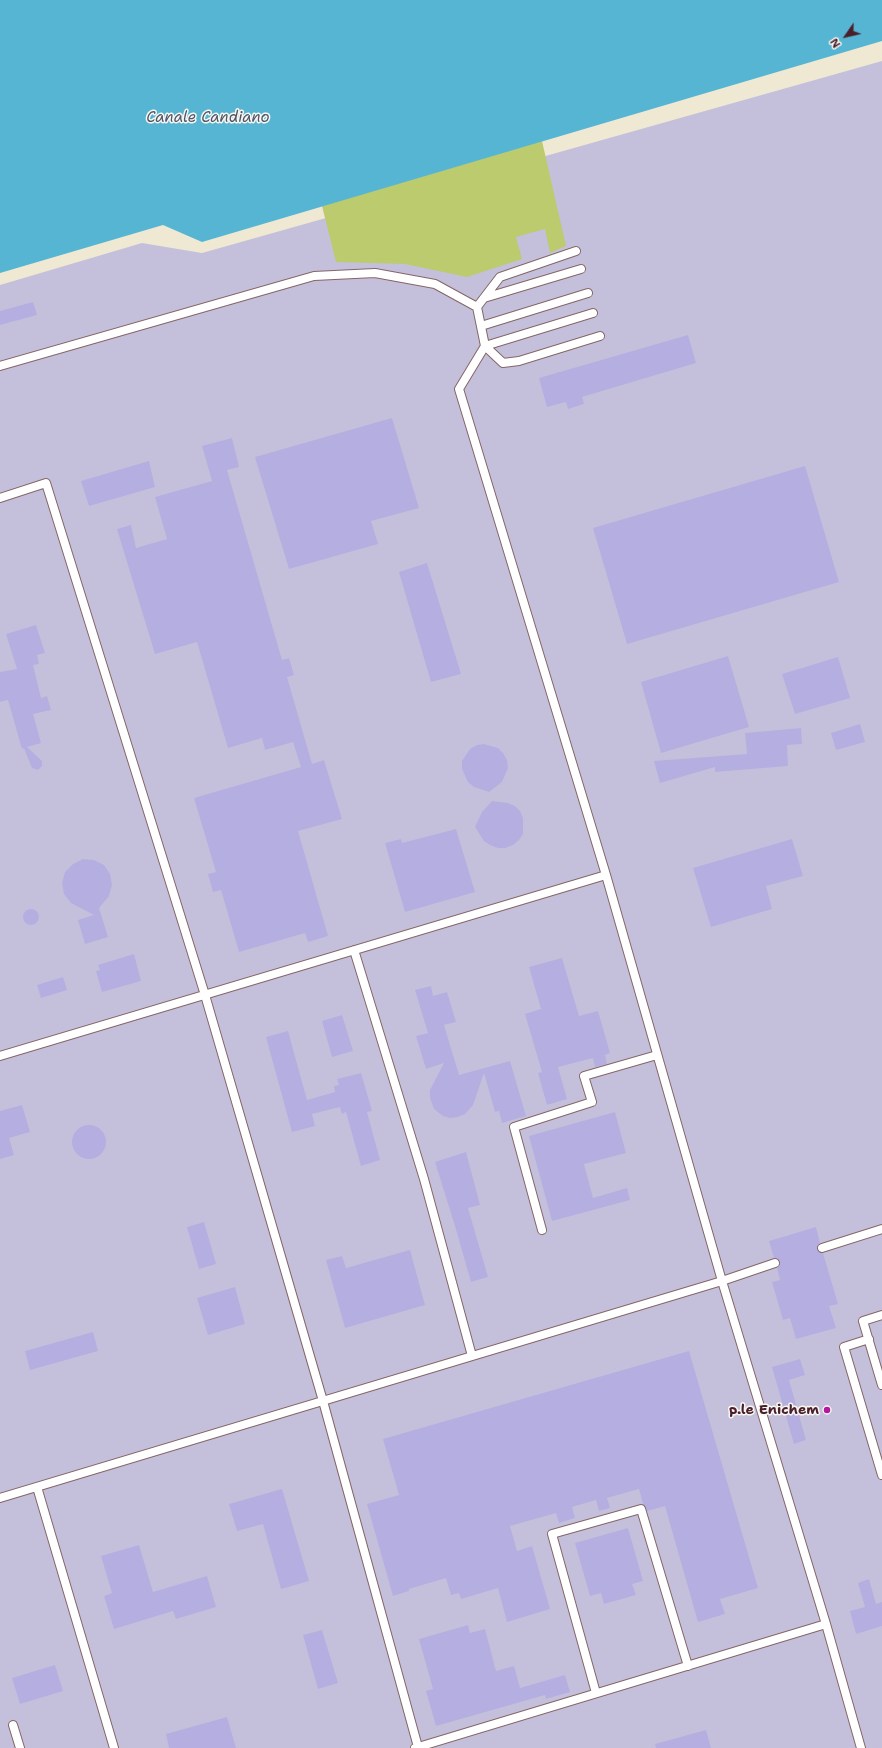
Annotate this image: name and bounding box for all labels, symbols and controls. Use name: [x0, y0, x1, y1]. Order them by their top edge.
north arrow: [826, 16, 866, 56]
text: N: [827, 35, 844, 51]
water label: Canale Candiano: [146, 109, 270, 127]
place label: p.le Enichem: [729, 1402, 819, 1418]
marker: p.le Enichem: [822, 1405, 832, 1415]

